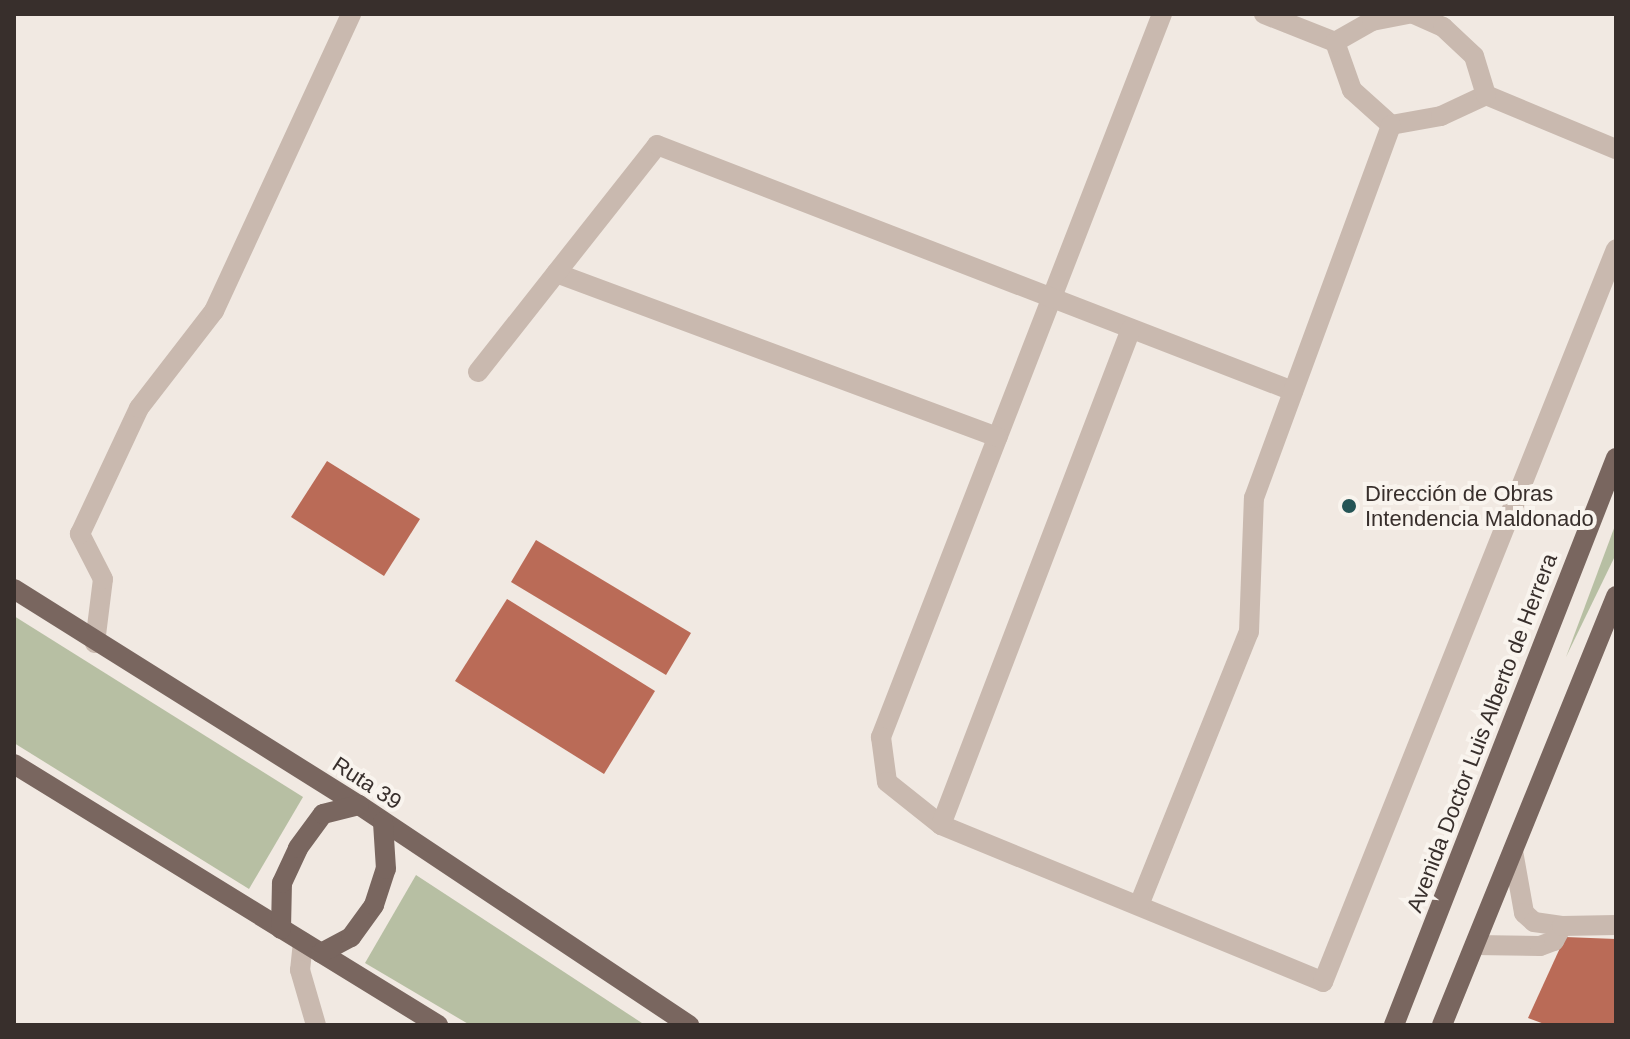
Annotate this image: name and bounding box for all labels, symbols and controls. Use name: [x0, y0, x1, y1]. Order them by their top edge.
place label: Dirección de Obras Intendencia Maldonado: [1365, 480, 1594, 532]
marker: Dirección de Obras Intendencia Maldonado: [1340, 497, 1358, 515]
street label: Avenida Doctor Luis Alberto de Herrera: [1401, 549, 1563, 917]
street label: Ruta 39: [327, 751, 407, 815]

